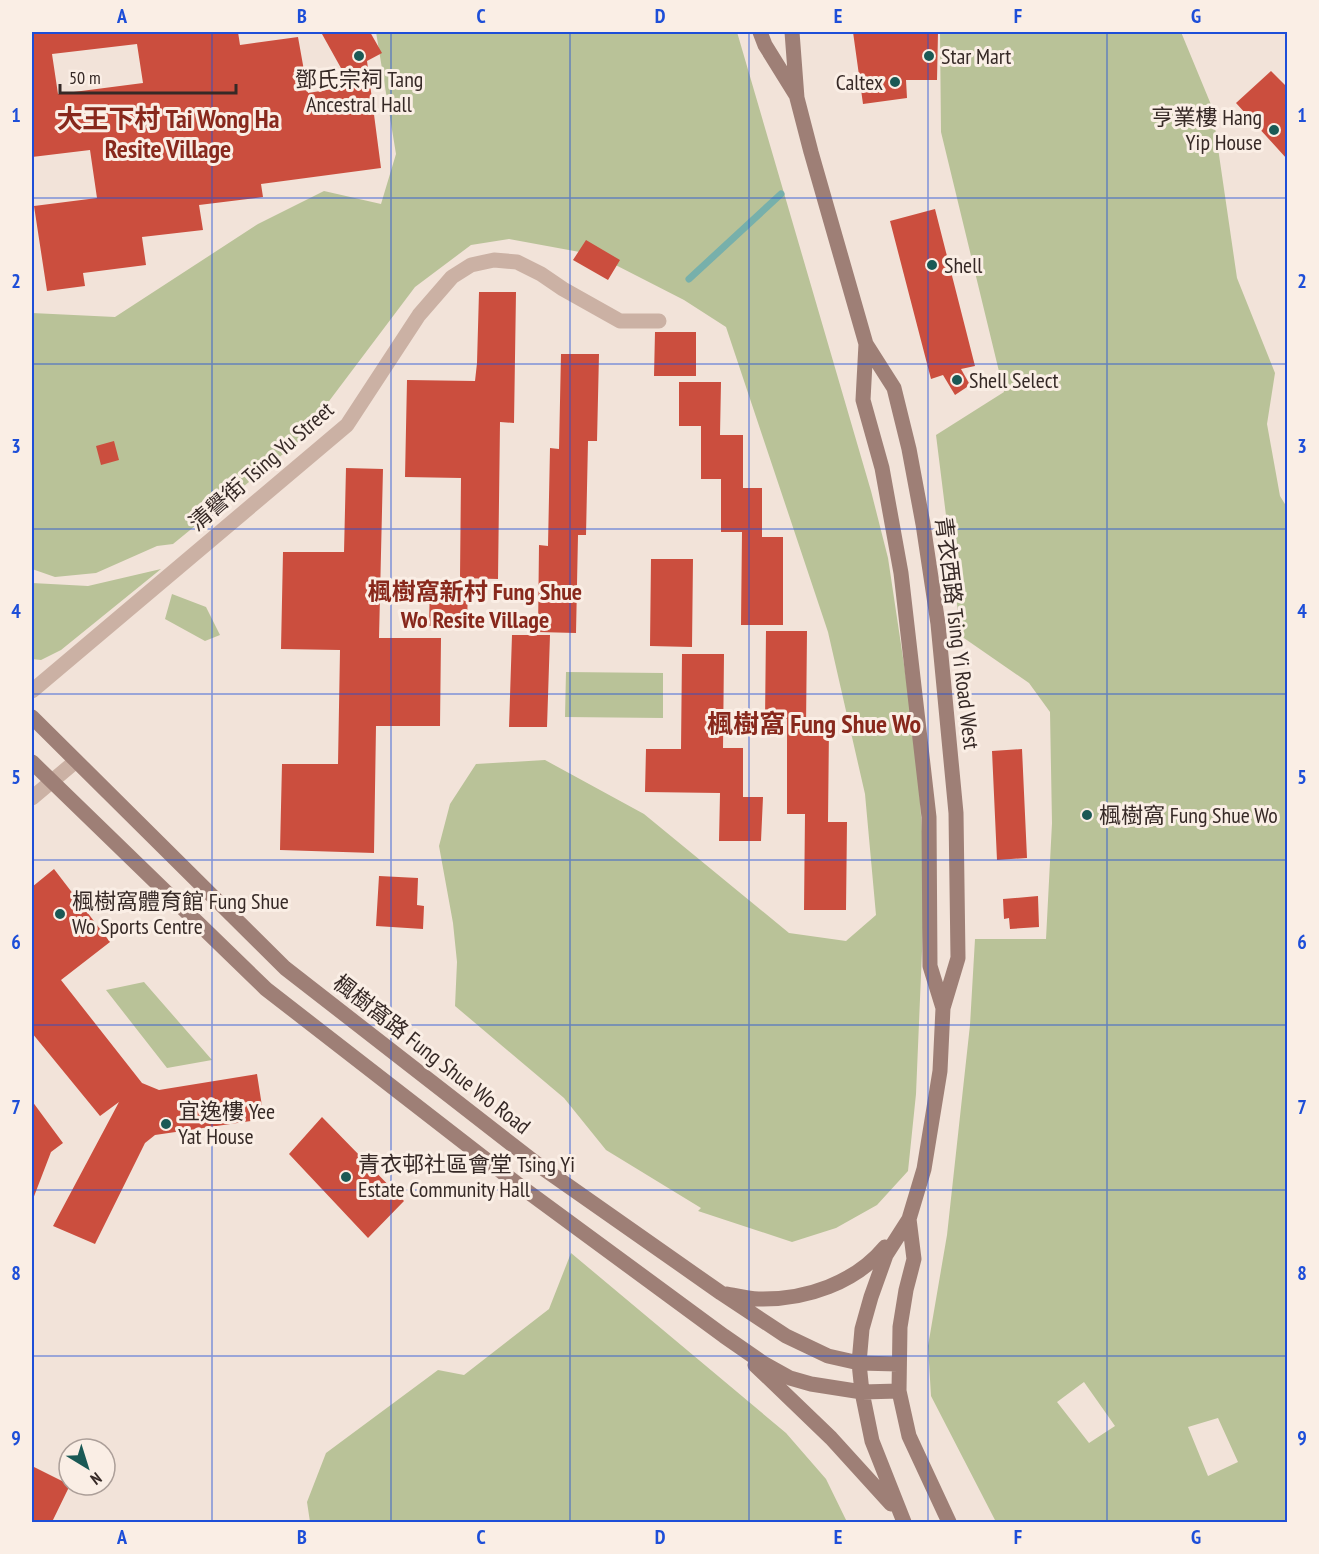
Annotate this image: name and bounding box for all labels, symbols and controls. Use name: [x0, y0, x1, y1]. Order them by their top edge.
text: A: [116, 3, 128, 29]
text: B: [297, 3, 307, 29]
text: C: [476, 3, 486, 29]
text: D: [655, 3, 666, 29]
text: E: [834, 3, 842, 29]
text: F: [1014, 3, 1022, 29]
text: G: [1191, 3, 1201, 29]
place label: Star Mart: [941, 42, 1011, 70]
marker: 鄧氏宗祠 Tang Ancestral Hall: [352, 49, 366, 63]
marker: Star Mart: [922, 49, 936, 63]
scale bar: [60, 57, 236, 95]
place label: 鄧氏宗祠 Tang Ancestral Hall: [295, 65, 423, 118]
text: 50 m: [69, 66, 101, 89]
place label: Caltex: [836, 68, 883, 96]
marker: Caltex: [888, 75, 902, 89]
text: 1: [11, 102, 21, 128]
district label: 大王下村 Tai Wong Ha Resite Village: [57, 102, 279, 165]
text: 1: [1297, 102, 1307, 128]
place label: 亨業樓 Hang Yip House: [1152, 103, 1262, 156]
marker: 亨業樓 Hang Yip House: [1267, 123, 1281, 137]
place label: Shell: [944, 251, 983, 279]
marker: Shell: [925, 258, 939, 272]
text: 2: [11, 268, 21, 294]
text: 2: [1297, 268, 1307, 294]
place label: Shell Select: [969, 366, 1059, 394]
marker: Shell Select: [950, 373, 964, 387]
street label: 清譽街 Tsing Yu Street: [183, 396, 339, 536]
text: 3: [11, 433, 21, 459]
text: 3: [1297, 433, 1307, 459]
street label: 青衣西路 Tsing Yi Road West: [930, 515, 986, 751]
district label: 楓樹窩新村 Fung Shue Wo Resite Village: [368, 576, 582, 635]
text: 4: [11, 598, 21, 624]
text: 4: [1297, 598, 1307, 624]
district label: 楓樹窩 Fung Shue Wo: [707, 707, 921, 740]
text: 5: [11, 764, 21, 790]
text: 5: [1297, 764, 1307, 790]
place label: 楓樹窩 Fung Shue Wo: [1099, 801, 1278, 829]
marker: 楓樹窩 Fung Shue Wo: [1080, 808, 1094, 822]
place label: 楓樹窩體育館 Fung Shue Wo Sports Centre: [72, 887, 289, 940]
marker: 楓樹窩體育館 Fung Shue Wo Sports Centre: [53, 907, 67, 921]
text: 6: [11, 929, 21, 955]
text: 6: [1297, 929, 1307, 955]
street label: 楓樹窩路 Fung Shue Wo Road: [328, 968, 536, 1140]
text: 7: [11, 1094, 21, 1120]
text: 7: [1297, 1094, 1307, 1120]
place label: 宜逸樓 Yee Yat House: [178, 1097, 275, 1150]
marker: 宜逸樓 Yee Yat House: [159, 1117, 173, 1131]
place label: 青衣邨社區會堂 Tsing Yi Estate Community Hall: [358, 1150, 575, 1203]
marker: 青衣邨社區會堂 Tsing Yi Estate Community Hall: [339, 1170, 353, 1184]
text: 8: [11, 1260, 21, 1286]
text: 8: [1297, 1260, 1307, 1286]
text: 9: [11, 1425, 21, 1451]
text: 9: [1297, 1425, 1307, 1451]
north arrow: [57, 1437, 117, 1497]
text: N: [87, 1468, 106, 1489]
text: A: [116, 1524, 128, 1550]
text: B: [297, 1524, 307, 1550]
text: C: [476, 1524, 486, 1550]
text: D: [655, 1524, 666, 1550]
text: E: [834, 1524, 842, 1550]
text: F: [1014, 1524, 1022, 1550]
text: G: [1191, 1524, 1201, 1550]

